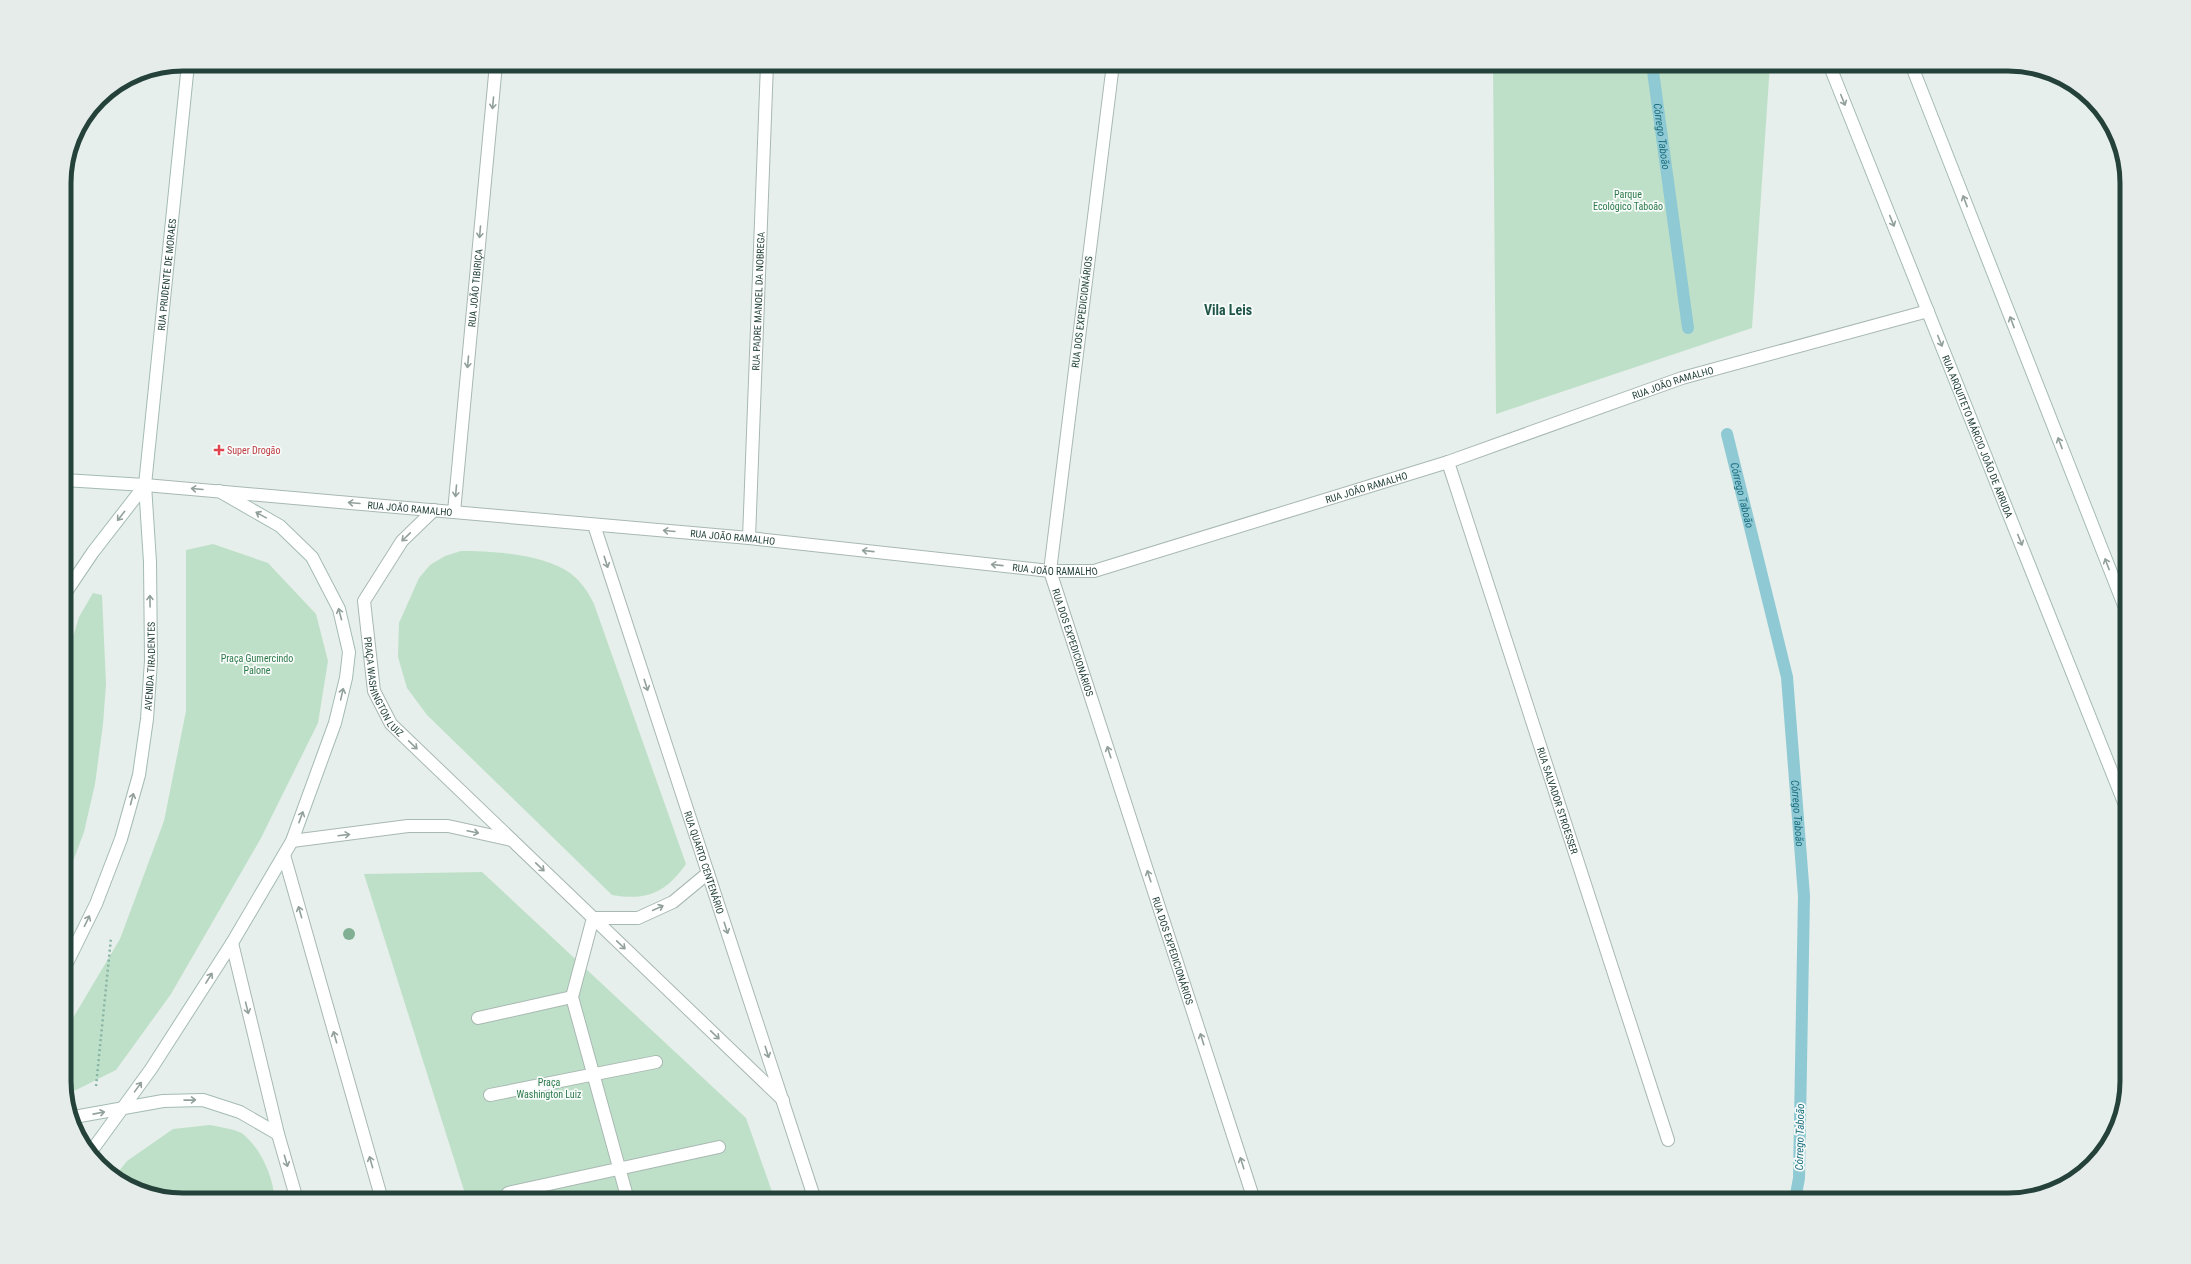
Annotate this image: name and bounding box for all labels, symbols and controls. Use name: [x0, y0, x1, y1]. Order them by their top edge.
one-way arrow: [1840, 94, 1848, 106]
one-way arrow: [489, 96, 496, 109]
water label: Córrego Taboão: [1651, 102, 1673, 170]
park label: Parque Ecológico Taboão: [1593, 189, 1663, 212]
one-way arrow: [1960, 195, 1968, 207]
one-way arrow: [1889, 214, 1896, 226]
street label: RUA PRUDENTE DE MORAES: [155, 218, 178, 331]
one-way arrow: [477, 225, 484, 238]
street label: RUA PADRE MANOEL DA NOBREGA: [750, 231, 766, 371]
street label: RUA JOÃO TIBIRIÇA: [466, 248, 484, 328]
street label: RUA DOS EXPEDICIONÁRIOS: [1069, 255, 1094, 369]
district label: Vila Leis: [1204, 302, 1252, 318]
one-way arrow: [2008, 316, 2016, 328]
one-way arrow: [1937, 335, 1945, 347]
street label: RUA ARQUITETO MÁRCIO JOÃO DE ARRUDA: [1940, 353, 2015, 519]
one-way arrow: [464, 355, 472, 368]
street label: RUA JOÃO RAMALHO: [1630, 364, 1715, 401]
one-way arrow: [2055, 437, 2063, 449]
marker: Super Drogão: [214, 445, 224, 455]
place label: Super Drogão: [227, 445, 280, 456]
water label: Córrego Taboão: [1728, 461, 1756, 529]
street label: RUA JOÃO RAMALHO: [1324, 469, 1409, 505]
one-way arrow: [452, 484, 459, 497]
one-way arrow: [191, 486, 204, 493]
street label: RUA JOÃO RAMALHO: [367, 499, 453, 517]
one-way arrow: [348, 500, 361, 507]
one-way arrow: [117, 510, 126, 521]
one-way arrow: [255, 511, 267, 518]
street label: RUA JOÃO RAMALHO: [690, 527, 776, 546]
one-way arrow: [662, 528, 675, 535]
one-way arrow: [401, 532, 411, 542]
one-way arrow: [2016, 534, 2024, 546]
one-way arrow: [862, 547, 875, 555]
one-way arrow: [603, 555, 610, 568]
one-way arrow: [2103, 558, 2111, 570]
one-way arrow: [991, 561, 1004, 569]
street label: RUA JOÃO RAMALHO: [1012, 561, 1099, 577]
street label: RUA DOS EXPEDICIONÁRIOS: [1051, 587, 1096, 698]
one-way arrow: [147, 595, 154, 608]
one-way arrow: [335, 608, 343, 621]
street label: AVENIDA TIRADENTES: [142, 622, 157, 711]
street label: PRAÇA WASHINGTON LUIZ: [363, 636, 406, 739]
park label: Praça Gumercindo Palone: [221, 653, 293, 676]
one-way arrow: [643, 679, 651, 691]
one-way arrow: [338, 688, 346, 701]
one-way arrow: [408, 740, 418, 750]
one-way arrow: [1105, 746, 1112, 759]
street label: RUA SALVADOR STROESSER: [1535, 746, 1581, 856]
water label: Córrego Taboão: [1789, 779, 1807, 847]
one-way arrow: [129, 793, 136, 806]
street label: RUA QUARTO CENTENÁRIO: [683, 810, 726, 915]
one-way arrow: [297, 811, 305, 823]
one-way arrow: [466, 828, 479, 836]
one-way arrow: [337, 831, 350, 839]
one-way arrow: [535, 862, 545, 872]
one-way arrow: [1145, 869, 1152, 882]
street label: RUA DOS EXPEDICIONÁRIOS: [1151, 895, 1196, 1006]
one-way arrow: [652, 904, 664, 911]
one-way arrow: [296, 906, 303, 919]
one-way arrow: [84, 915, 91, 927]
one-way arrow: [723, 922, 731, 934]
one-way arrow: [616, 940, 626, 950]
one-way arrow: [205, 973, 213, 984]
one-way arrow: [244, 1001, 252, 1014]
one-way arrow: [710, 1030, 720, 1040]
one-way arrow: [331, 1031, 339, 1044]
one-way arrow: [1198, 1033, 1205, 1046]
one-way arrow: [764, 1045, 771, 1058]
park label: Praça Washington Luiz: [517, 1077, 581, 1100]
one-way arrow: [134, 1082, 142, 1093]
one-way arrow: [183, 1096, 196, 1104]
water label: Córrego Taboão: [1793, 1103, 1807, 1171]
one-way arrow: [92, 1109, 105, 1117]
one-way arrow: [283, 1154, 290, 1167]
one-way arrow: [367, 1156, 374, 1169]
one-way arrow: [1238, 1157, 1245, 1170]

